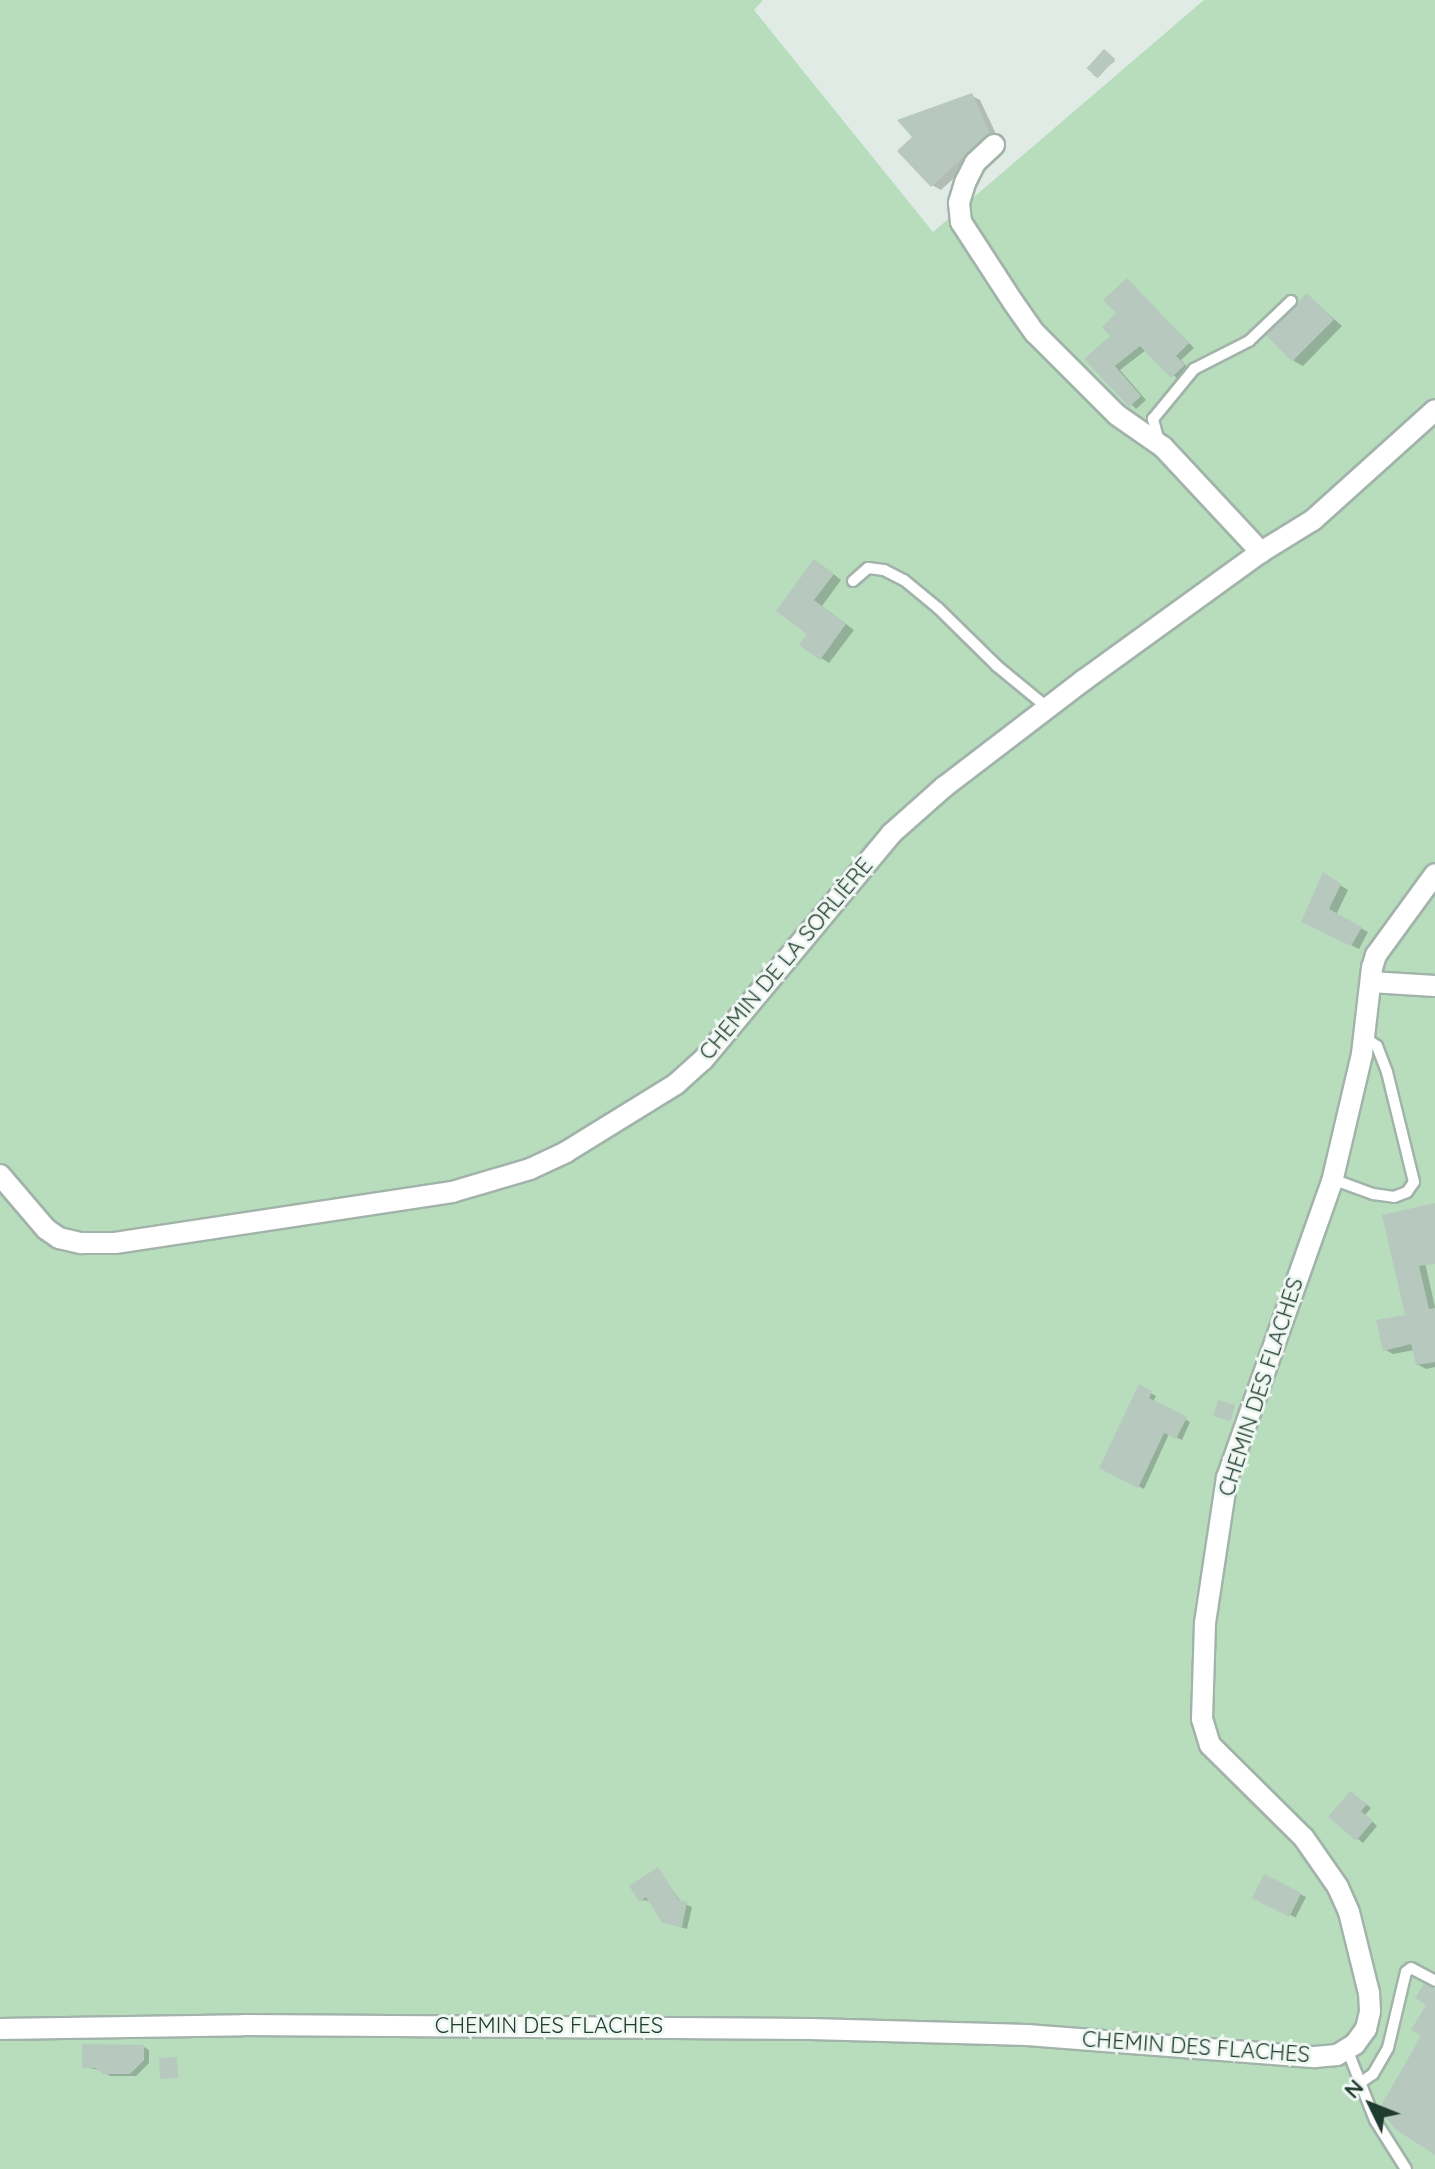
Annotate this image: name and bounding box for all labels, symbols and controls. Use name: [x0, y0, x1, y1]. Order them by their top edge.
street label: CHEMIN DE LA SORLIÈRE: [694, 853, 878, 1065]
street label: CHEMIN DES FLACHES: [1213, 1274, 1309, 1500]
street label: CHEMIN DES FLACHES: [435, 2013, 663, 2039]
street label: CHEMIN DES FLACHES: [1081, 2026, 1311, 2068]
north arrow: [1331, 2065, 1411, 2145]
text: N: [1338, 2073, 1369, 2104]

